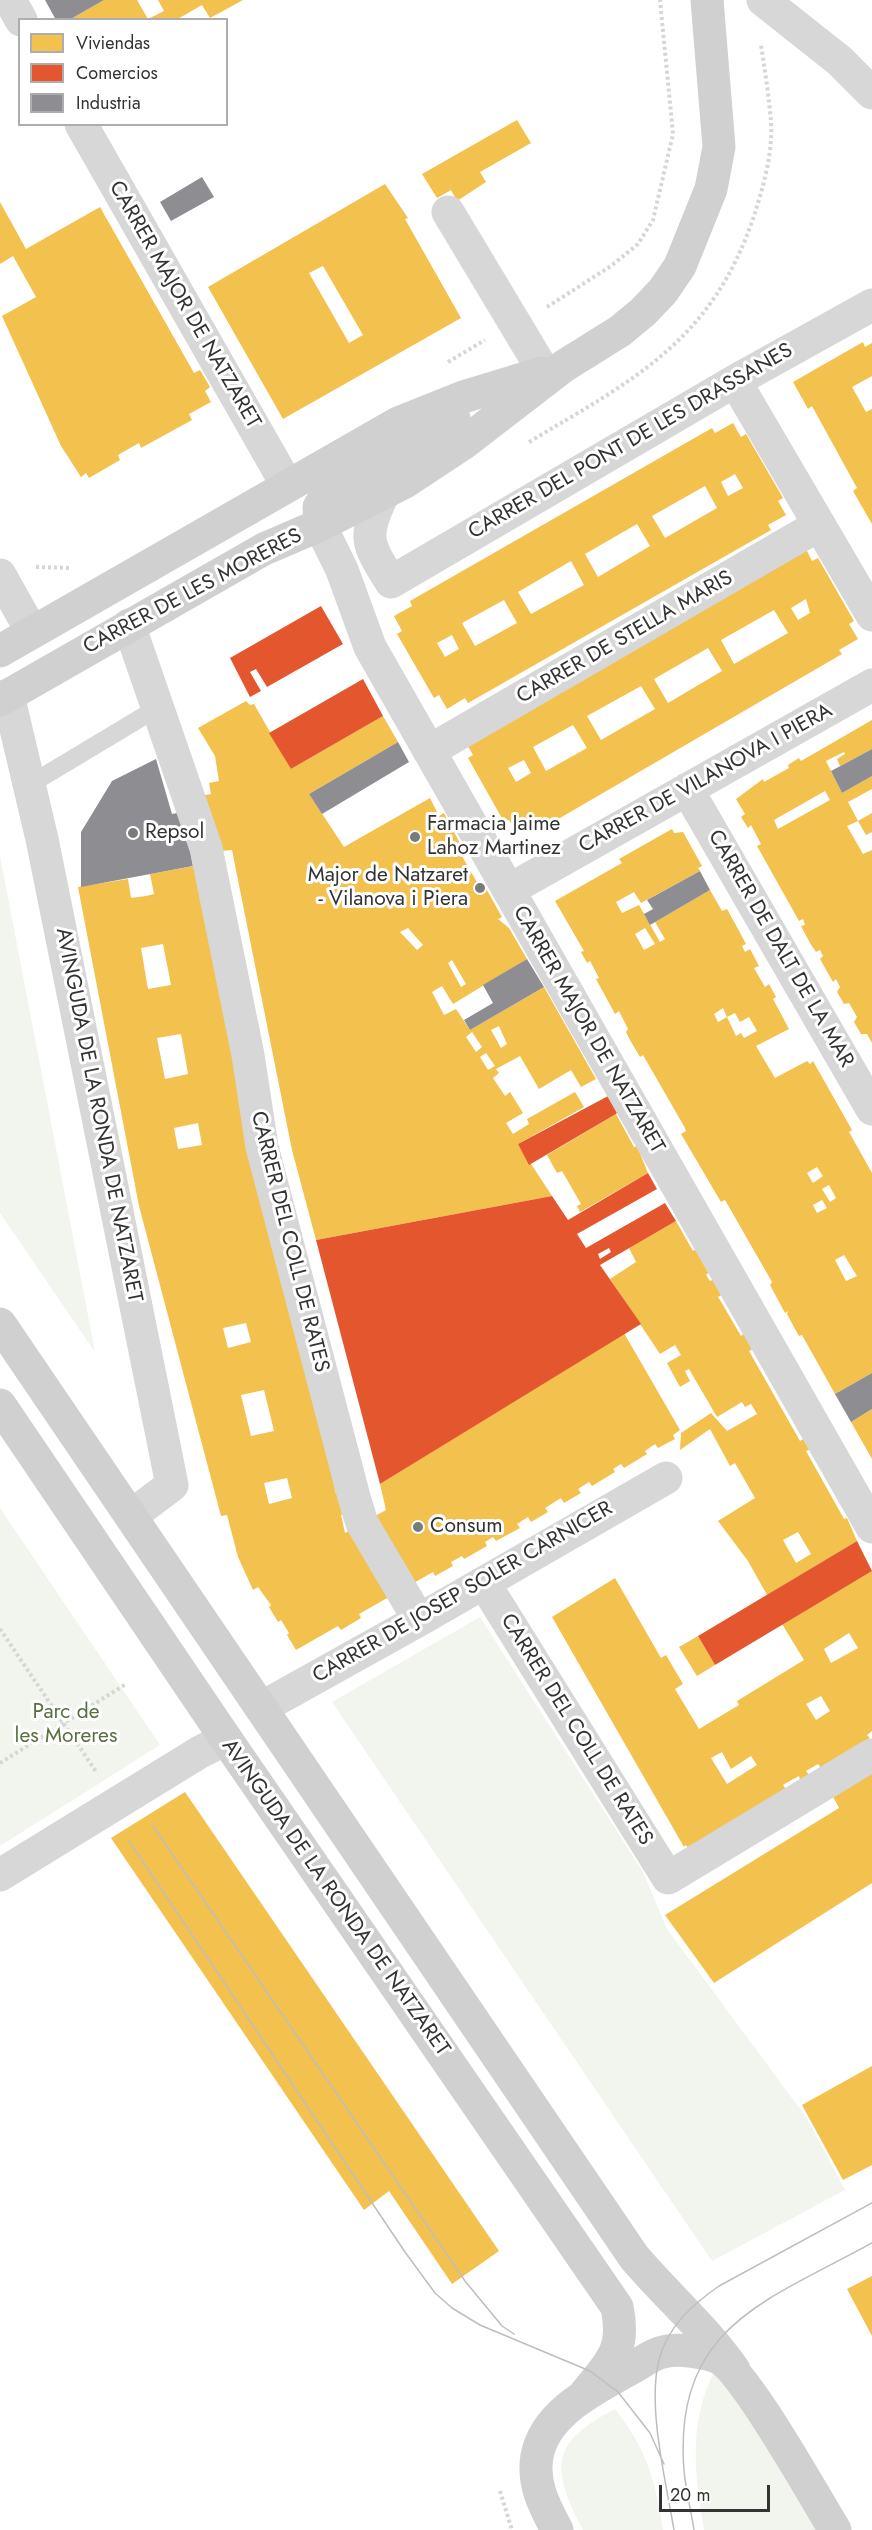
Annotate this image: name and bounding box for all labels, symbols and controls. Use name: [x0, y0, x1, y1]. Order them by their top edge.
legend: [18, 18, 228, 126]
text: Viviendas: [76, 30, 150, 56]
text: Comercios: [76, 60, 158, 86]
text: Industria: [76, 90, 141, 116]
street label: CARRER MAJOR DE NATZARET: [103, 177, 265, 433]
street label: CARRER DEL PONT DE LES DRASSANES: [464, 339, 798, 545]
street label: CARRER DE LES MORERES: [79, 524, 307, 660]
street label: CARRER DE STELLA MARIS: [513, 566, 737, 710]
street label: CARRER DE VILANOVA I PIERA: [575, 699, 837, 859]
place label: Farmacia Jaime Lahoz Martinez: [427, 812, 561, 862]
place label: Repsol: [145, 820, 204, 846]
marker: Repsol: [126, 826, 140, 840]
street label: CARRER DE DALT DE LA MAR: [702, 826, 858, 1072]
marker: Farmacia Jaime Lahoz Martinez: [408, 830, 422, 844]
place label: Major de Natzaret - Vilanova i Piera: [308, 863, 468, 913]
marker: Major de Natzaret - Vilanova i Piera: [473, 881, 487, 895]
street label: CARRER MAJOR DE NATZARET: [507, 902, 669, 1158]
street label: AVINGUDA DE LA RONDA DE NATZARET: [49, 926, 147, 1304]
street label: CARRER DEL COLL DE RATES: [244, 1109, 334, 1375]
street label: CARRER DE JOSEP SOLER CARNICER: [309, 1497, 617, 1689]
place label: Consum: [430, 1514, 503, 1540]
marker: Consum: [411, 1520, 425, 1534]
street label: CARRER DEL COLL DE RATES: [494, 1610, 658, 1850]
park label: Parc de les Moreres: [15, 1700, 117, 1750]
street label: AVINGUDA DE LA RONDA DE NATZARET: [216, 1735, 454, 2061]
scale bar: [662, 2473, 773, 2511]
text: 20 m: [670, 2482, 710, 2508]

